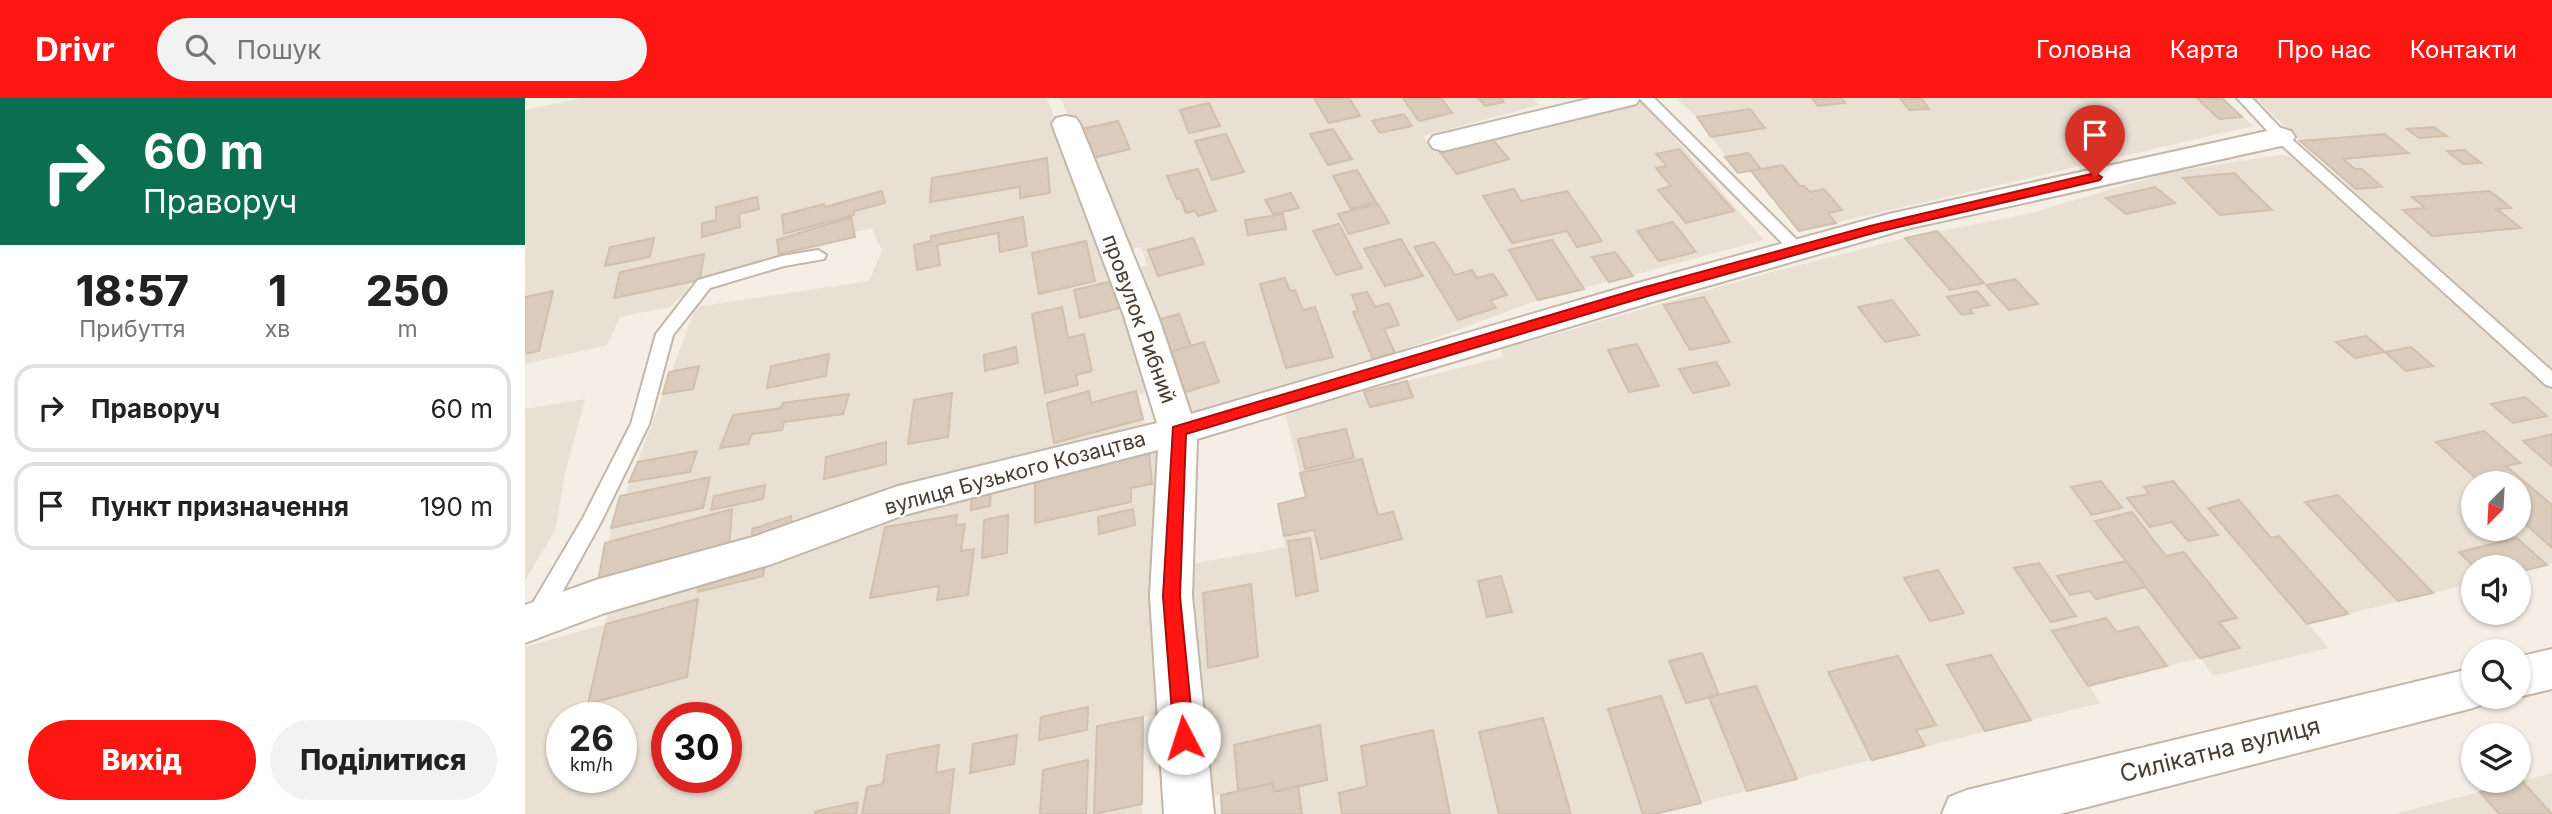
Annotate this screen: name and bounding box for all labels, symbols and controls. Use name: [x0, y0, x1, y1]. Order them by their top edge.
search box: [157, 18, 647, 81]
text: Drivr: [35, 29, 115, 69]
icon: search: [181, 30, 219, 68]
text: Пошук: [237, 34, 321, 65]
text: Головна: [2036, 35, 2132, 64]
text: Карта: [2170, 35, 2239, 64]
text: Про нас: [2277, 35, 2372, 64]
text: Контакти: [2410, 35, 2517, 64]
pin: [2065, 105, 2125, 177]
icon: arrive: [2076, 116, 2114, 154]
text: 60 m: [143, 122, 264, 181]
icon: right: [28, 126, 119, 217]
text: Праворуч: [143, 182, 297, 221]
street label: провулок Рибний: [1097, 231, 1182, 407]
text: 18:57: [76, 265, 189, 316]
text: 1: [268, 265, 287, 316]
text: 250: [366, 265, 449, 316]
text: Прибуття: [79, 315, 185, 343]
text: хв: [265, 315, 290, 343]
text: m: [398, 315, 418, 343]
icon: right: [32, 389, 70, 427]
text: Праворуч: [91, 393, 220, 424]
text: 60 m: [430, 393, 493, 424]
street label: вулиця Бузького Козацтва: [881, 426, 1148, 519]
north arrow: [2461, 471, 2531, 541]
map controls: [2461, 471, 2531, 793]
icon: arrive: [32, 487, 70, 525]
text: Пункт призначення: [91, 491, 349, 522]
text: 190 m: [420, 491, 493, 522]
button: sound: [2461, 555, 2531, 625]
button: search: [2461, 639, 2531, 709]
position arrow: [1147, 701, 1221, 775]
speed limit sign: 30: [651, 702, 742, 793]
street label: Силікатна вулиця: [2117, 711, 2323, 788]
text: 26: [569, 717, 614, 759]
button: Вихід: [28, 720, 256, 800]
button: Поділитися: [270, 720, 497, 800]
button: layers: [2461, 723, 2531, 793]
text: km/h: [570, 754, 613, 775]

